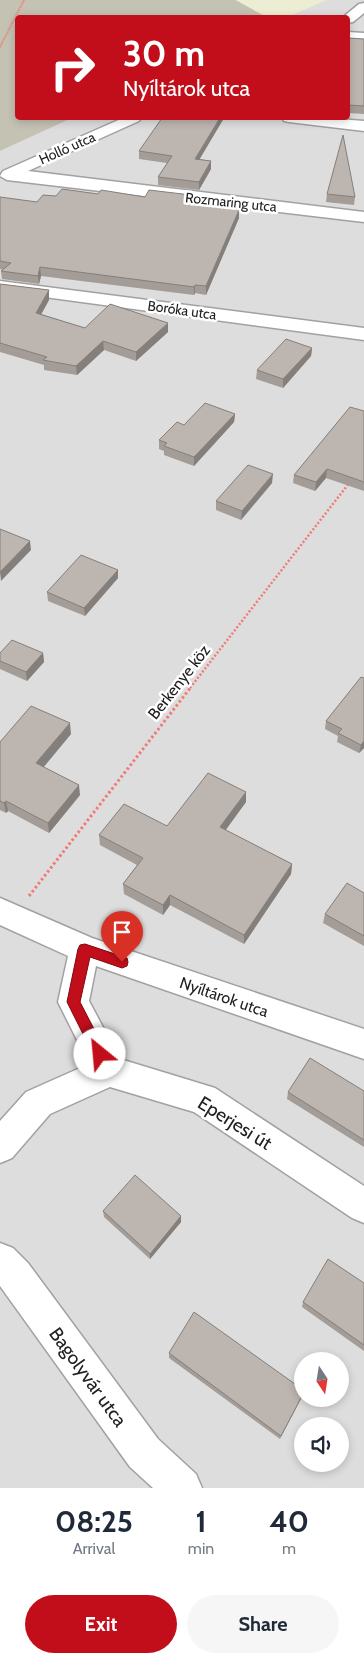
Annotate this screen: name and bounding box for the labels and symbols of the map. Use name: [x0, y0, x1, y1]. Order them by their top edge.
street label: Holló utca: [36, 127, 98, 168]
street label: Rozmaring utca: [184, 188, 278, 216]
street label: Boróka utca: [147, 296, 218, 324]
street label: Berkenye köz: [144, 641, 214, 723]
pin: [101, 911, 143, 962]
street label: Nyíltárok utca: [177, 973, 271, 1021]
position arrow: [73, 1027, 125, 1079]
street label: Eperjesi út: [194, 1091, 277, 1155]
street label: Bagolyvár utca: [44, 1323, 132, 1431]
north arrow: [294, 1352, 349, 1408]

